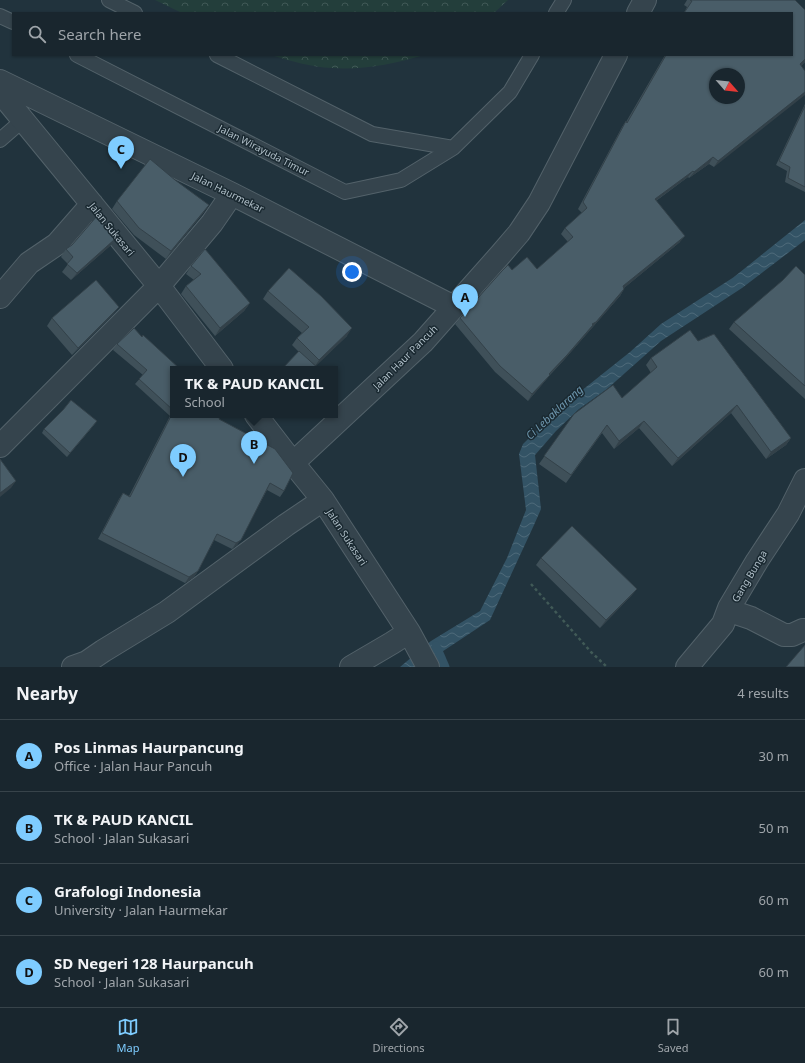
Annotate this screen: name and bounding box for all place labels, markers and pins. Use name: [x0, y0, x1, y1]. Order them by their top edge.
pin: C: [108, 136, 134, 169]
pin: A: [452, 284, 478, 317]
pin: B: [241, 431, 267, 464]
pin: D: [170, 444, 196, 477]

